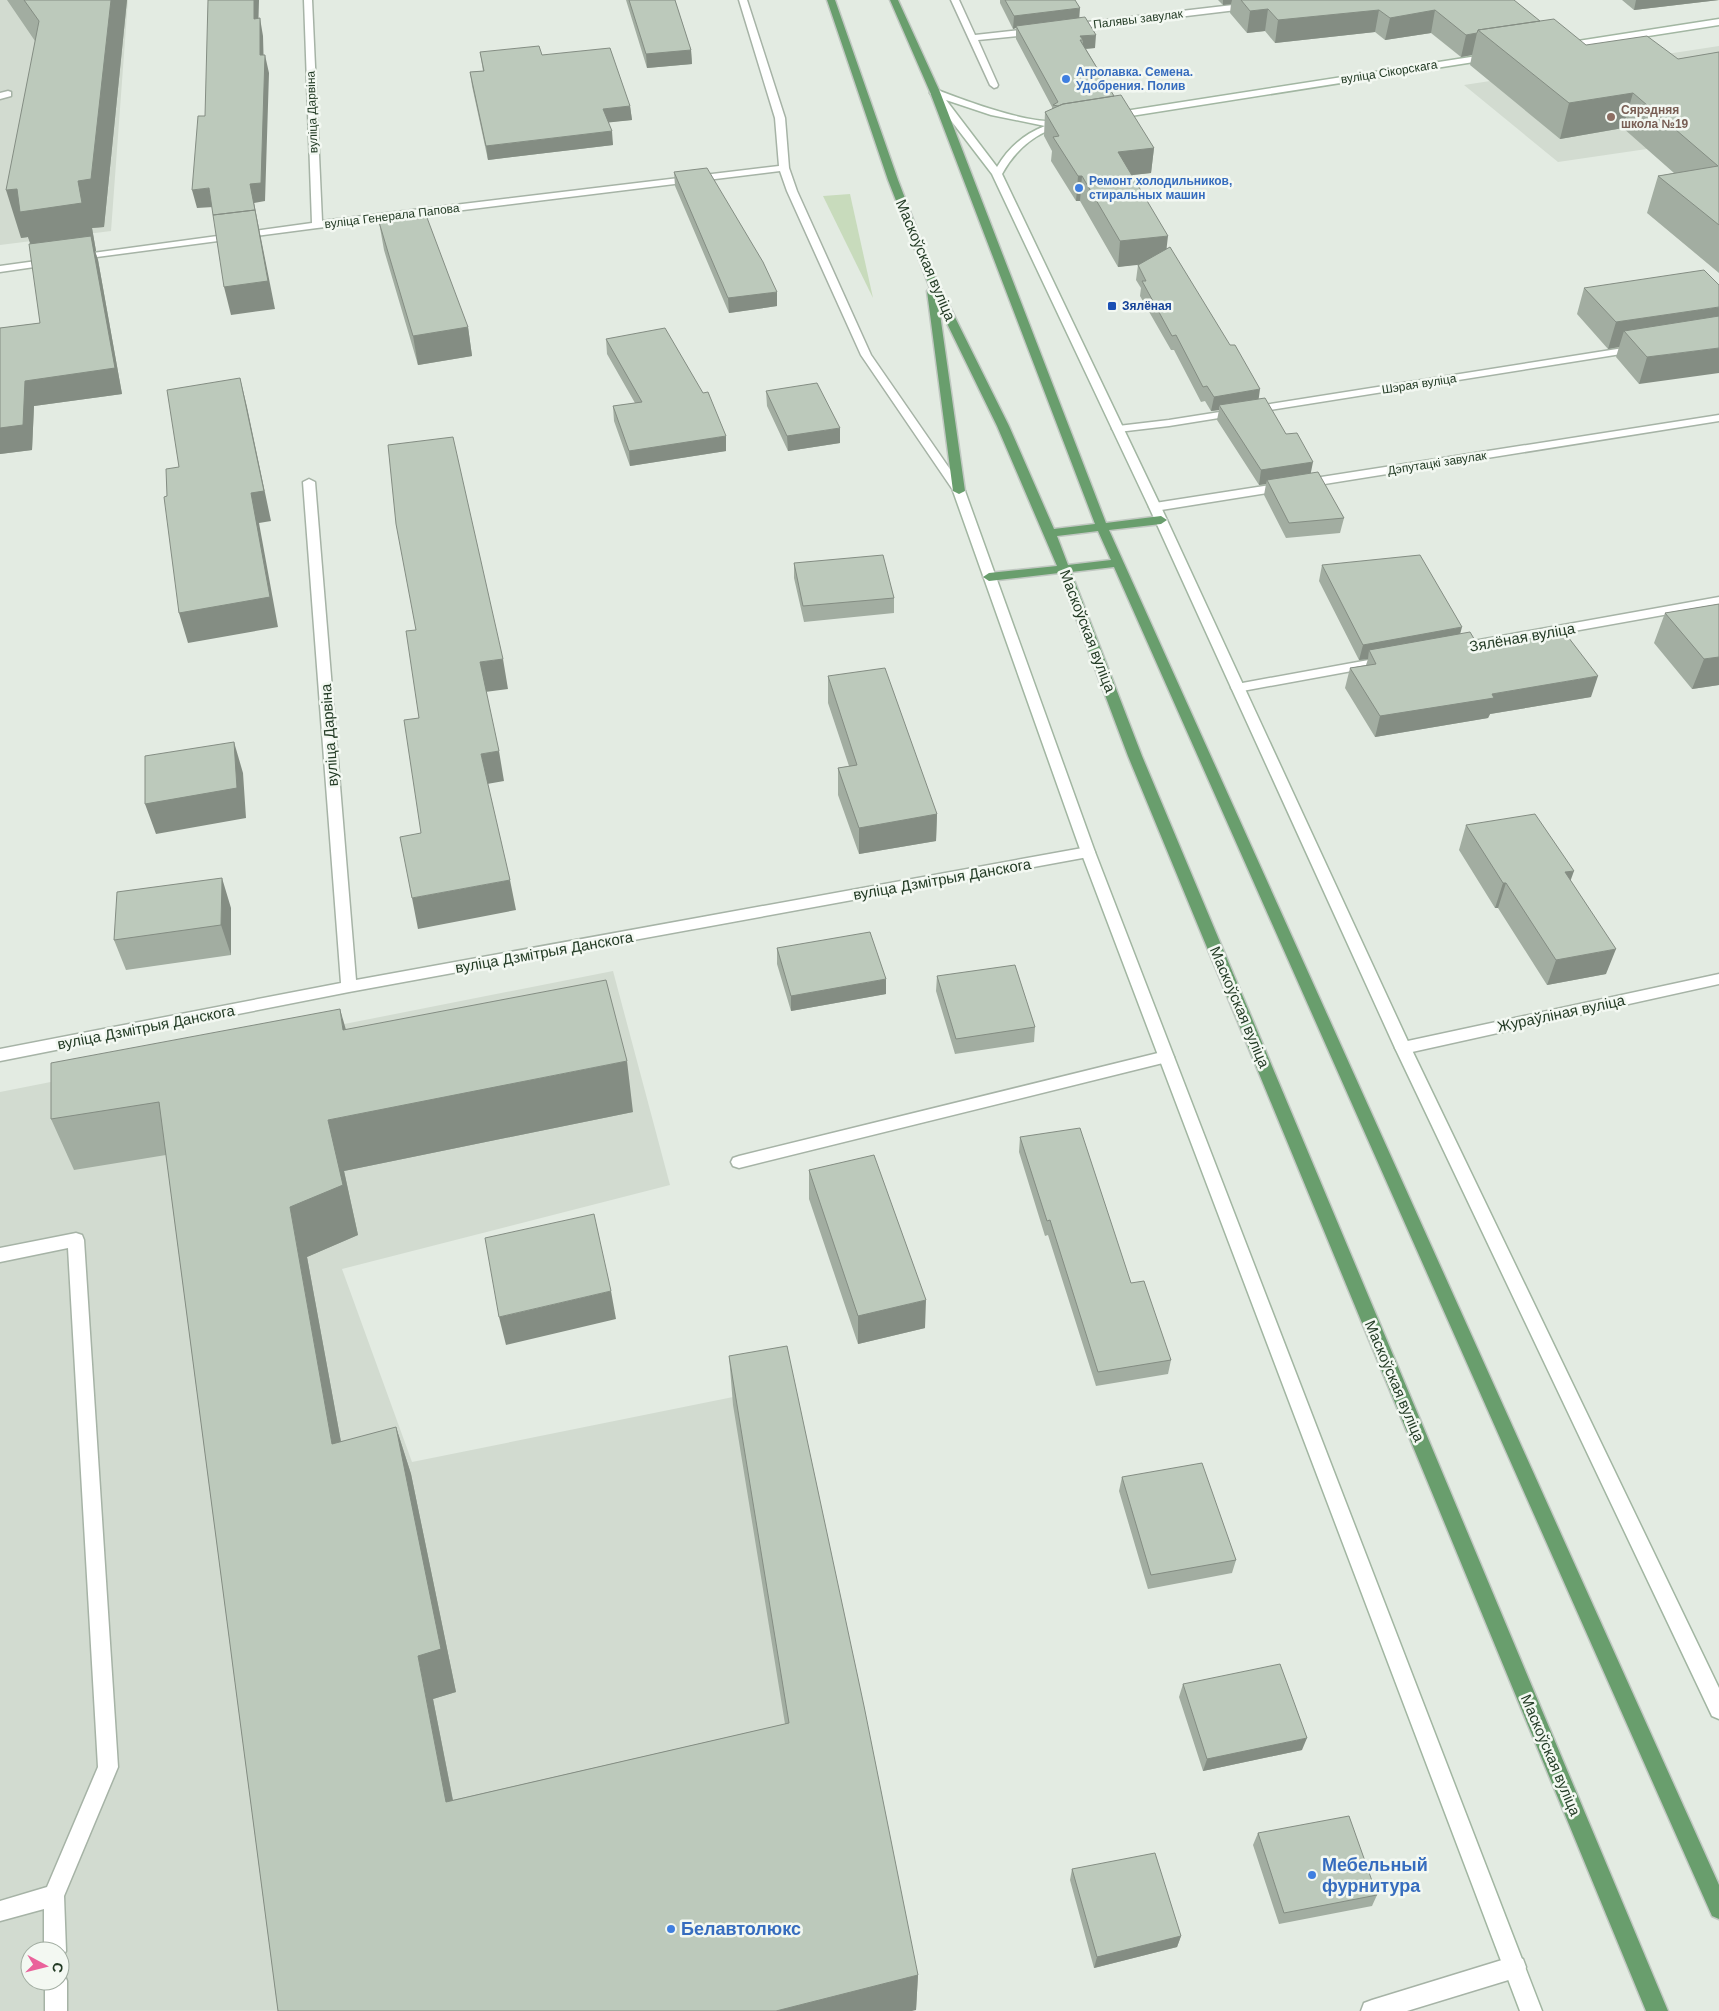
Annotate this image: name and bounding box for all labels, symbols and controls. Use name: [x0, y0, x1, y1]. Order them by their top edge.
street label: Палявы завулак: [1092, 6, 1184, 31]
street label: вуліца Сікорскага: [1340, 57, 1439, 87]
place label: Агролавка. Семена. Удобрения. Полив: [1076, 65, 1193, 93]
street label: вуліца Дарвіна: [304, 70, 320, 153]
marker: Агролавка. Семена. Удобрения. Полив: [1060, 73, 1072, 85]
place label: Сярэдняя школа №19: [1621, 103, 1689, 131]
marker: Сярэдняя школа №19: [1605, 111, 1617, 123]
place label: Ремонт холодильников, стиральных машин: [1089, 174, 1232, 202]
marker: Ремонт холодильников, стиральных машин: [1073, 182, 1085, 194]
street label: Маскоўская вуліца: [893, 197, 959, 324]
street label: вуліца Генерала Папова: [324, 201, 461, 231]
place label: Зялёная: [1122, 299, 1172, 313]
marker: Зялёная: [1106, 300, 1118, 312]
street label: Шэрая вуліца: [1381, 371, 1458, 397]
street label: Дэпутацкі завулак: [1387, 448, 1488, 478]
street label: Маскоўская вуліца: [1057, 567, 1119, 695]
street label: Зялёная вуліца: [1468, 619, 1577, 655]
street label: вуліца Дарвіна: [317, 683, 341, 787]
street label: вуліца Дзмітрыя Данскога: [852, 855, 1033, 903]
street label: вуліца Дзмітрыя Данскога: [454, 928, 635, 976]
street label: Маскоўская вуліца: [1207, 944, 1273, 1071]
street label: Жураўліная вуліца: [1496, 991, 1627, 1035]
street label: вуліца Дзмітрыя Данскога: [56, 1001, 237, 1053]
street label: Маскоўская вуліца: [1362, 1318, 1428, 1445]
street label: Маскоўская вуліца: [1518, 1692, 1584, 1819]
place label: Мебельный фурнитура: [1322, 1855, 1428, 1896]
marker: Мебельный фурнитура: [1306, 1869, 1318, 1881]
place label: Белавтолюкс: [681, 1919, 801, 1939]
marker: Белавтолюкс: [665, 1923, 677, 1935]
north arrow: [20, 1941, 70, 1991]
text: С: [49, 1962, 66, 1974]

